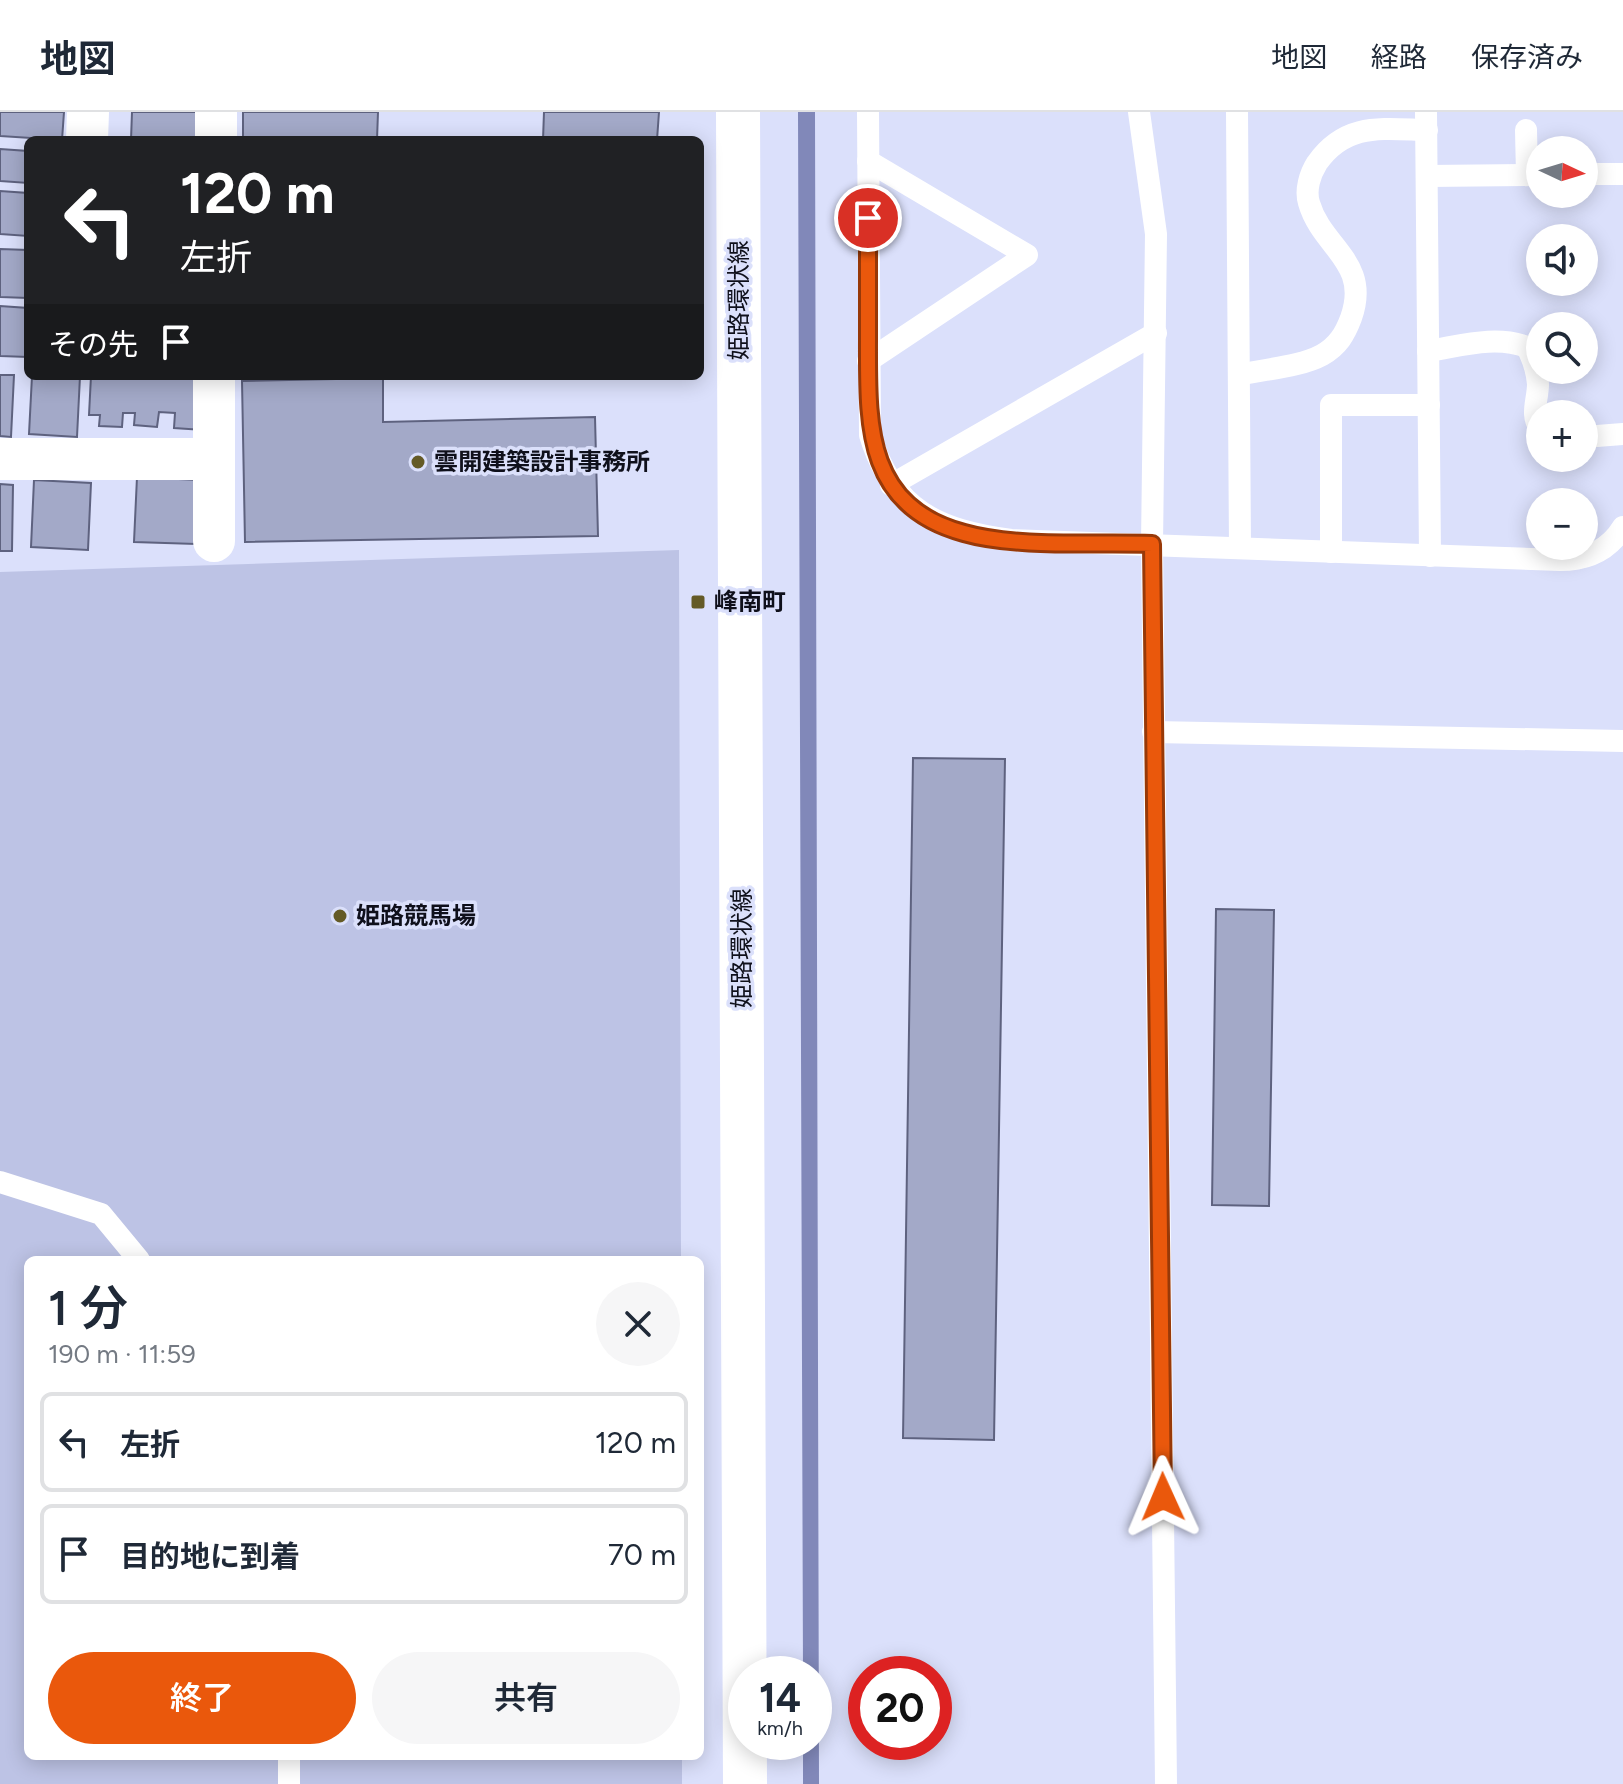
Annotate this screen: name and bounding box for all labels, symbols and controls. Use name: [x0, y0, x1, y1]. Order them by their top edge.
text: 地図: [40, 36, 116, 82]
text: 地図: [1271, 40, 1327, 74]
text: 経路: [1371, 40, 1427, 74]
text: 保存済み: [1471, 40, 1583, 74]
north arrow: [1526, 136, 1598, 208]
map controls: [1526, 136, 1598, 560]
text: 120 m: [180, 160, 335, 227]
icon: left: [48, 168, 152, 272]
pin: [834, 184, 902, 252]
icon: arrive: [846, 196, 890, 240]
button: sound: [1526, 224, 1598, 296]
text: 左折: [180, 236, 252, 279]
street label: 姫路環状線: [724, 240, 753, 360]
button: search: [1526, 312, 1598, 384]
icon: arrive: [154, 320, 198, 364]
text: その先: [48, 326, 138, 363]
button: +: [1526, 400, 1598, 472]
place label: 雲開建築設計事務所: [434, 447, 650, 476]
marker: 雲開建築設計事務所: [409, 453, 427, 471]
button: −: [1526, 488, 1598, 560]
place label: 峰南町: [714, 587, 786, 616]
marker: 峰南町: [689, 593, 707, 611]
street label: 姫路環状線: [727, 888, 756, 1008]
place label: 姫路競馬場: [356, 901, 476, 930]
marker: 姫路競馬場: [331, 907, 349, 925]
text: 1 分: [48, 1279, 128, 1337]
button: close: [596, 1282, 680, 1366]
text: 190 m · 11:59: [48, 1338, 196, 1370]
icon: left: [52, 1420, 96, 1464]
text: 120 m: [595, 1424, 676, 1461]
text: 左折: [120, 1426, 180, 1463]
position arrow: [1121, 1455, 1205, 1539]
icon: arrive: [52, 1532, 96, 1576]
text: 70 m: [608, 1536, 676, 1573]
text: 目的地に到着: [120, 1538, 300, 1575]
button: 終了: [48, 1652, 356, 1744]
button: 共有: [372, 1652, 680, 1744]
speed limit sign: 20: [848, 1656, 952, 1760]
text: 14: [759, 1674, 801, 1722]
text: km/h: [757, 1716, 803, 1740]

